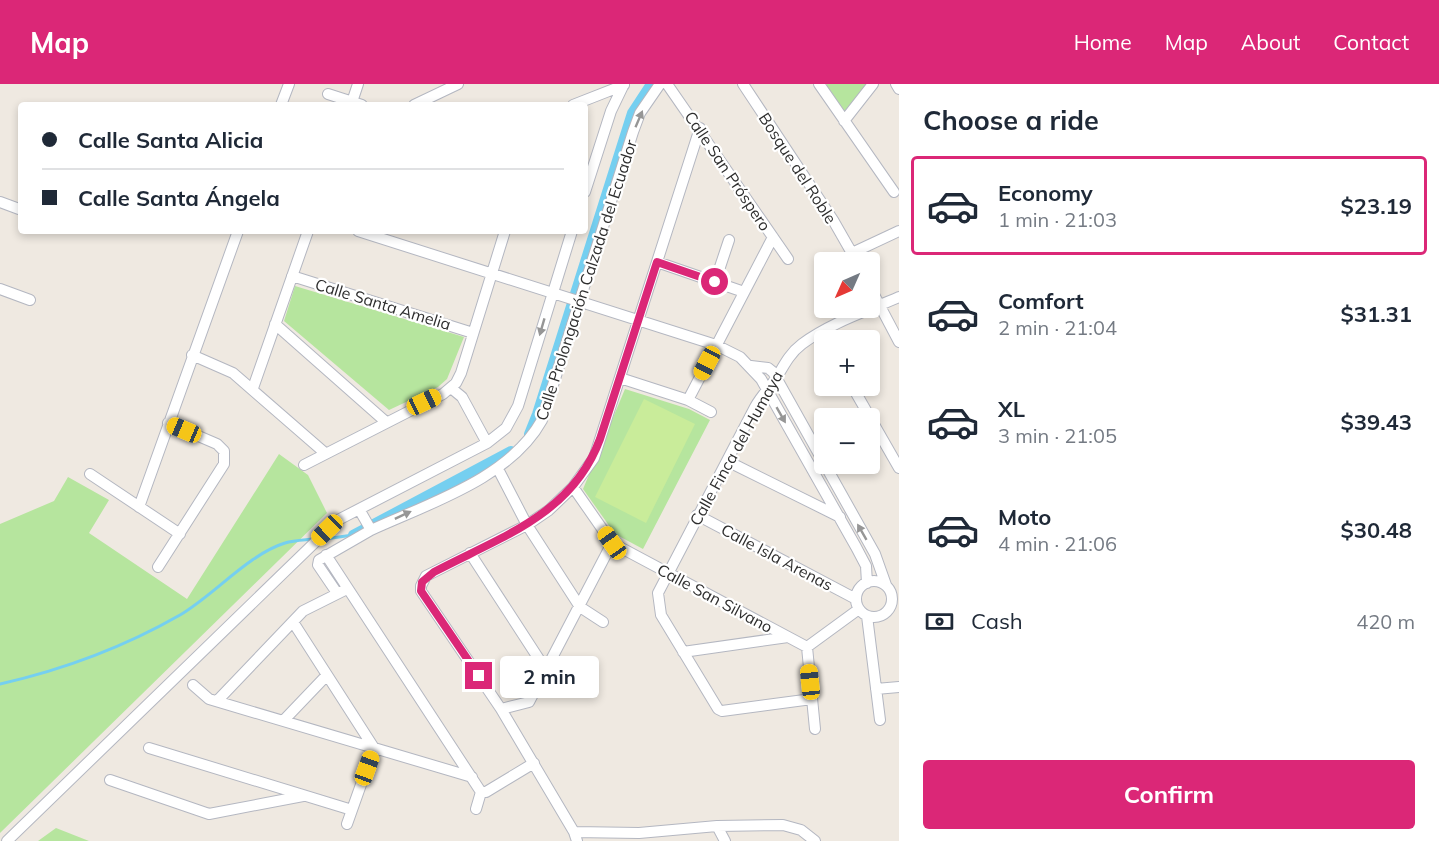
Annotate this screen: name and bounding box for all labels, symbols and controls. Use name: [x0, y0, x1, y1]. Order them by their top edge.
text: Map: [30, 25, 89, 60]
text: Home: [1074, 29, 1132, 55]
text: Map: [1165, 29, 1208, 55]
text: About: [1241, 29, 1300, 55]
text: Contact: [1333, 29, 1409, 55]
text: Choose a ride: [923, 103, 1099, 137]
street label: Calle San Próspero: [681, 107, 775, 235]
street label: Bosque del Roble: [755, 109, 841, 227]
one-way arrow: [634, 110, 644, 128]
text: Calle Santa Alicia: [78, 126, 263, 154]
street label: Calle Prolongación Calzada del Ecuador: [531, 137, 641, 423]
icon: car: [926, 179, 980, 233]
text: Economy: [998, 179, 1093, 207]
text: Calle Santa Ángela: [78, 184, 280, 212]
text: $23.19: [1341, 192, 1412, 220]
text: 1 min · 21:03: [998, 207, 1117, 232]
north arrow: [814, 252, 880, 318]
map controls: [814, 252, 880, 474]
route start: [701, 268, 728, 295]
street label: Calle Santa Amelia: [313, 274, 453, 334]
icon: car: [926, 287, 980, 341]
text: Comfort: [998, 287, 1084, 315]
text: $31.31: [1341, 300, 1412, 328]
text: 2 min · 21:04: [998, 315, 1117, 340]
one-way arrow: [537, 318, 546, 336]
button: +: [814, 330, 880, 396]
car: [691, 343, 723, 383]
street label: Calle Finca del Humaya: [685, 367, 787, 529]
car: [404, 386, 444, 418]
icon: car: [926, 395, 980, 449]
text: XL: [998, 395, 1025, 423]
one-way arrow: [776, 407, 786, 424]
button: −: [814, 408, 880, 474]
text: $39.43: [1341, 408, 1412, 436]
car: [164, 415, 204, 445]
text: 3 min · 21:05: [998, 423, 1117, 448]
icon: car: [926, 503, 980, 557]
text: Moto: [998, 503, 1051, 531]
car: [308, 511, 346, 549]
one-way arrow: [394, 511, 411, 520]
text: $30.48: [1341, 516, 1412, 544]
street label: Calle Isla Arenas: [718, 519, 836, 595]
car: [594, 523, 630, 563]
one-way arrow: [857, 524, 868, 540]
text: 4 min · 21:06: [998, 531, 1117, 556]
street label: Calle San Silvano: [654, 559, 776, 637]
icon: cash: [923, 605, 956, 638]
text: Cash: [971, 607, 1023, 635]
text: 420 m: [1356, 609, 1415, 634]
callout: 2 min: [500, 655, 599, 697]
route end: [465, 662, 492, 689]
car: [799, 663, 821, 701]
text: 2 min: [523, 664, 576, 689]
car: [352, 748, 382, 788]
button: Confirm: [923, 760, 1415, 829]

